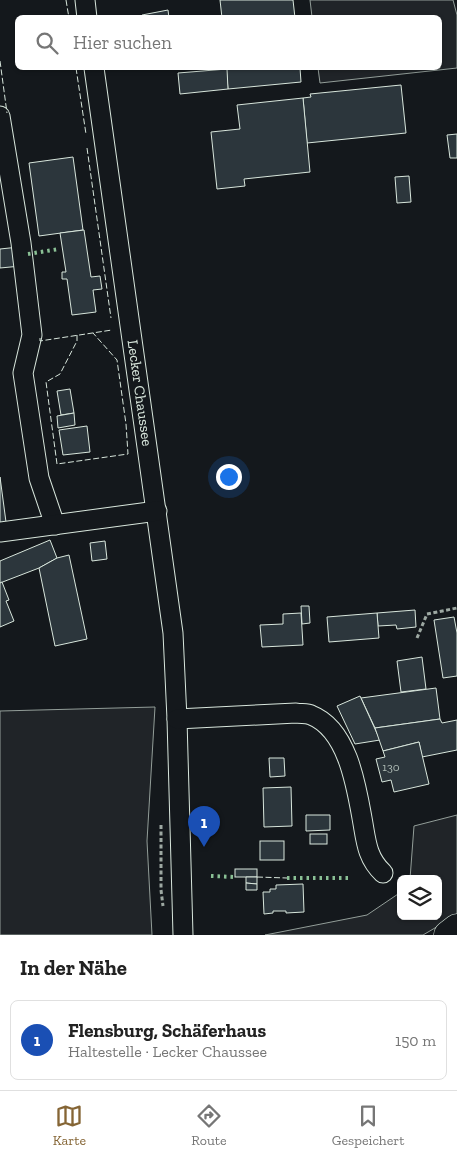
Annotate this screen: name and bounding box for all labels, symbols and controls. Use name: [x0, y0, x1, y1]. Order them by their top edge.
search box: [15, 15, 442, 70]
icon: search: [33, 29, 61, 57]
text: Hier suchen: [73, 31, 172, 54]
street label: Lecker Chaussee: [124, 339, 156, 447]
your location: [216, 464, 242, 490]
house number: 130: [382, 760, 400, 774]
pin: 1: [188, 806, 220, 847]
map controls: [397, 875, 442, 920]
button: layers: [397, 875, 442, 920]
text: In der Nähe: [20, 955, 127, 980]
text: Flensburg, Schäferhaus: [68, 1019, 266, 1042]
text: 1: [34, 1031, 40, 1050]
text: 150 m: [395, 1031, 436, 1050]
text: Haltestelle · Lecker Chaussee: [68, 1042, 267, 1061]
tab: Karte: [53, 1102, 86, 1149]
tab: Route: [191, 1102, 227, 1149]
tab: Gespeichert: [332, 1102, 404, 1149]

